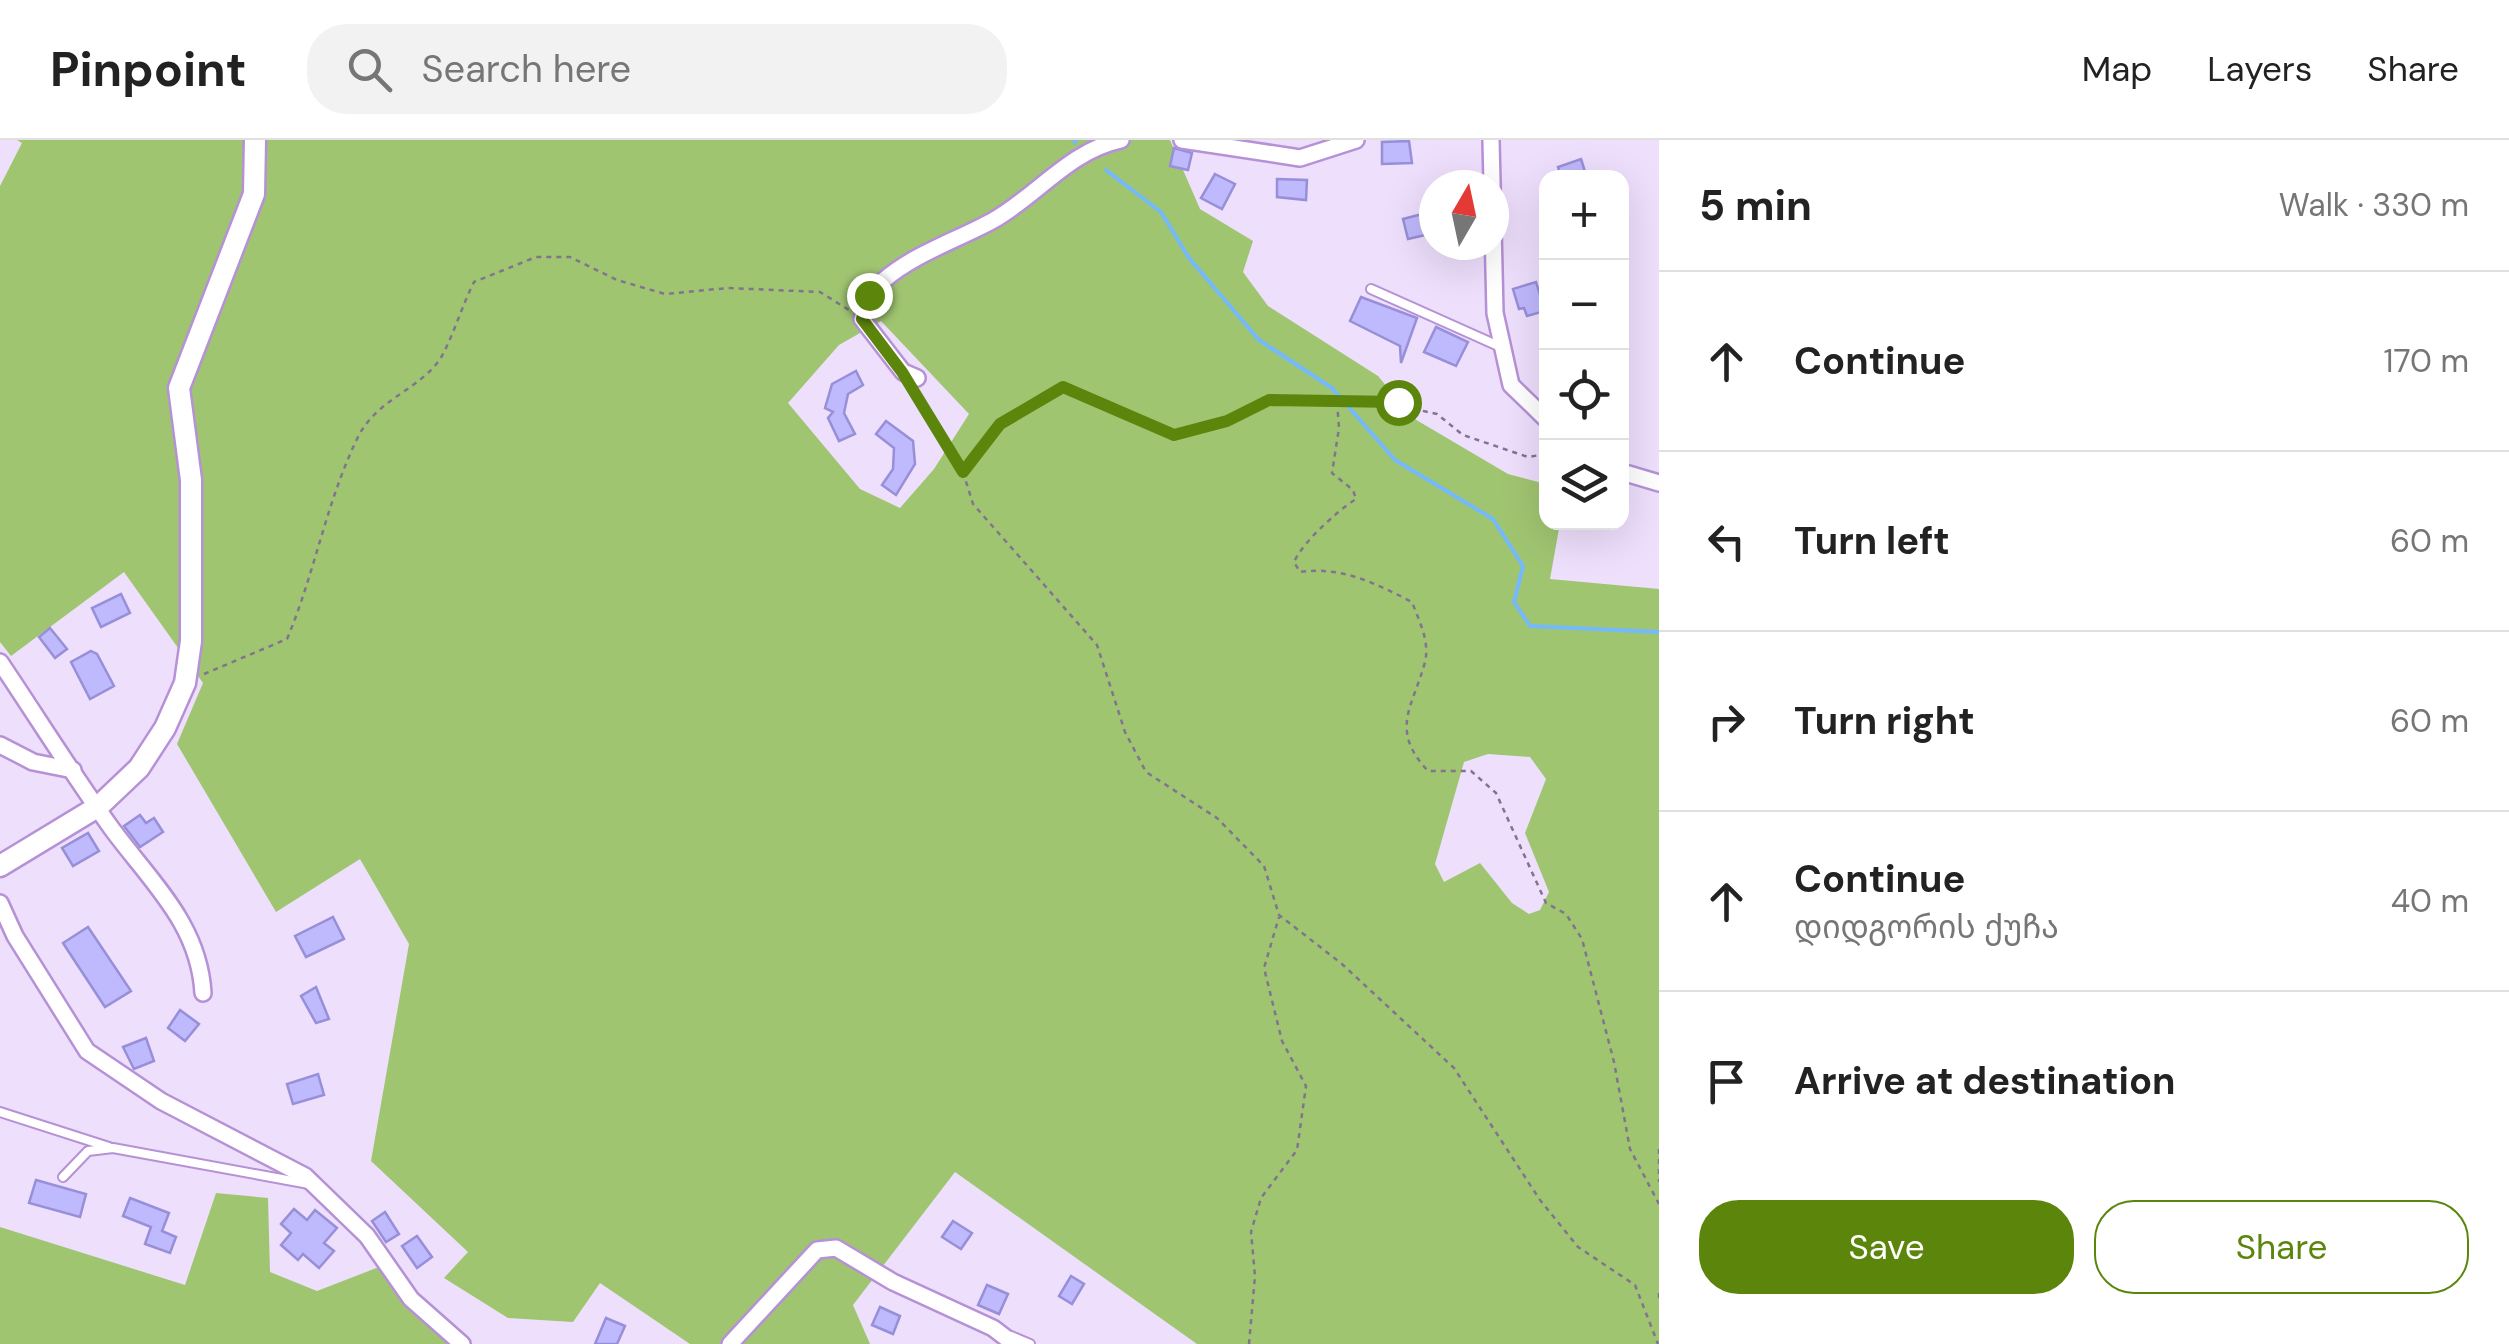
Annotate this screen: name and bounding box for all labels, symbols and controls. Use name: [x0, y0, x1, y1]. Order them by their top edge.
search box: [307, 24, 1007, 114]
text: Pinpoint: [50, 38, 247, 101]
icon: search: [342, 42, 397, 97]
text: Search here: [422, 44, 631, 94]
text: Map: [2082, 46, 2152, 92]
text: Layers: [2207, 46, 2312, 92]
text: Share: [2367, 46, 2459, 92]
north arrow: [1419, 170, 1509, 260]
map controls: [1539, 170, 1629, 530]
button: +: [1539, 170, 1629, 260]
text: 5 min: [1699, 178, 1812, 233]
text: Walk · 330 m: [2279, 184, 2469, 226]
button: −: [1539, 260, 1629, 350]
route end: [847, 273, 893, 319]
icon: ahead: [1699, 334, 1754, 389]
text: Continue: [1794, 336, 1965, 386]
text: 170 m: [2383, 340, 2469, 382]
button: locate: [1539, 350, 1629, 440]
route start: [1376, 380, 1422, 426]
button: layers: [1539, 440, 1629, 530]
icon: left: [1699, 514, 1754, 569]
text: Turn left: [1794, 516, 1950, 566]
text: 60 m: [2390, 520, 2469, 562]
icon: right: [1699, 694, 1754, 749]
text: Turn right: [1794, 696, 1975, 746]
text: 60 m: [2390, 700, 2469, 742]
text: Continue: [1794, 854, 1965, 904]
icon: ahead: [1699, 874, 1754, 929]
text: 40 m: [2391, 880, 2469, 922]
text: დიდგორის ქუჩა: [1794, 906, 2059, 948]
icon: arrive: [1699, 1054, 1754, 1109]
text: Arrive at destination: [1794, 1056, 2176, 1106]
button: Save: [1699, 1200, 2074, 1294]
button: Share: [2094, 1200, 2469, 1294]

